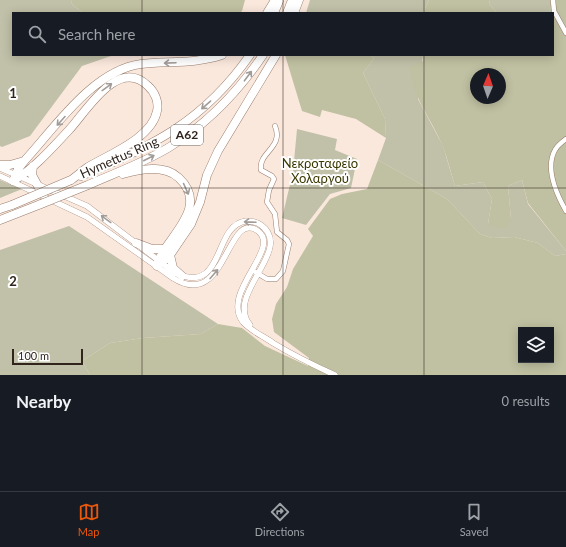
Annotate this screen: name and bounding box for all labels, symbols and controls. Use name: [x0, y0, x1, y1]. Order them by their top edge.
search box: [12, 12, 554, 56]
icon: search: [26, 23, 48, 45]
text: Search here: [58, 25, 135, 43]
one-way arrow: [164, 59, 177, 66]
north arrow: [470, 68, 506, 104]
one-way arrow: [244, 70, 252, 81]
one-way arrow: [101, 83, 112, 91]
text: 1: [9, 85, 17, 101]
one-way arrow: [201, 100, 211, 109]
one-way arrow: [57, 115, 66, 125]
road number: Α62: [171, 125, 203, 145]
street label: Hymettus Ring: [77, 132, 161, 181]
one-way arrow: [143, 153, 155, 161]
park label: Νεκροταφείο Χολαργού: [282, 155, 358, 186]
one-way arrow: [183, 183, 190, 195]
one-way arrow: [100, 215, 111, 224]
one-way arrow: [244, 219, 257, 226]
one-way arrow: [210, 269, 219, 279]
text: 2: [9, 273, 17, 289]
map controls: [518, 327, 554, 363]
button: layers: [518, 327, 554, 363]
scale bar: [12, 347, 83, 366]
text: 100 m: [18, 349, 49, 362]
text: Nearby: [16, 391, 71, 412]
text: 0 results: [502, 393, 550, 409]
tab: Map: [78, 501, 100, 538]
tab: Directions: [255, 501, 304, 538]
tab: Saved: [460, 501, 488, 538]

